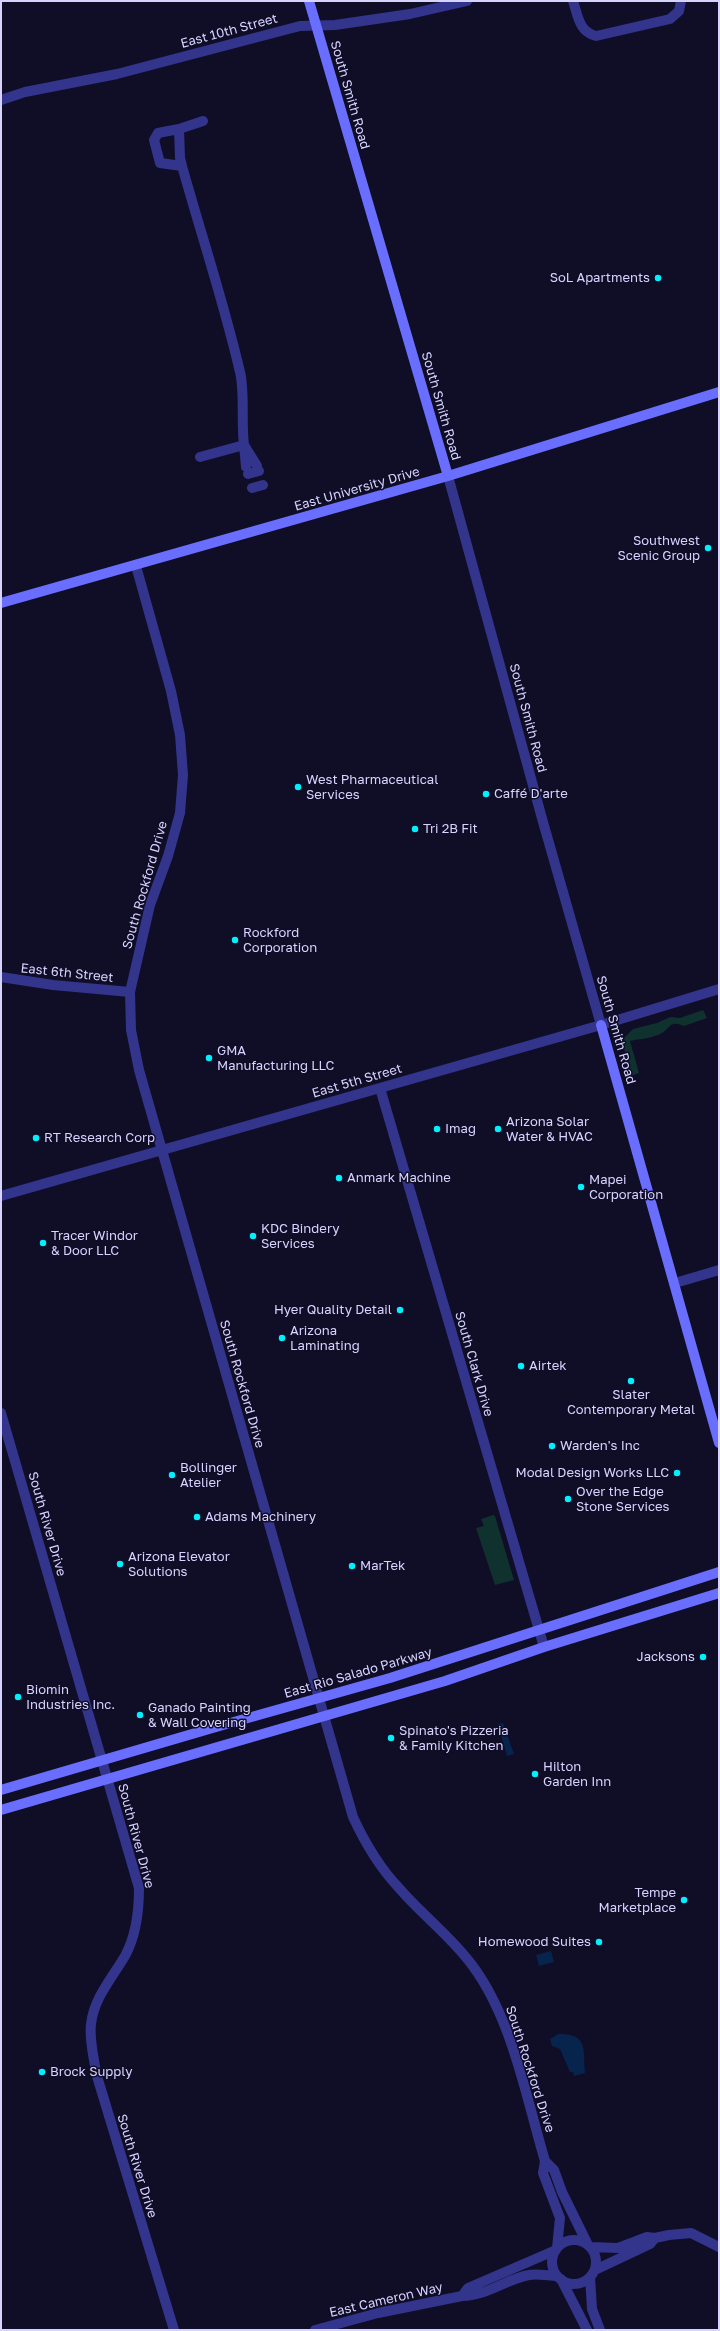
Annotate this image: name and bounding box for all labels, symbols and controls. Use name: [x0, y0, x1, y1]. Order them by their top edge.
street label: East 10th Street: [179, 11, 279, 51]
street label: South Smith Road: [327, 39, 373, 151]
place label: SoL Apartments: [550, 270, 650, 286]
marker: SoL Apartments: [653, 273, 663, 283]
street label: South Smith Road: [418, 350, 464, 462]
street label: East University Drive: [293, 464, 421, 514]
place label: Southwest Scenic Group: [617, 533, 700, 564]
marker: Southwest Scenic Group: [703, 543, 713, 553]
street label: South Smith Road: [506, 662, 550, 774]
place label: West Pharmaceutical Services: [306, 772, 438, 803]
marker: West Pharmaceutical Services: [293, 782, 303, 792]
place label: Caffé D'arte: [494, 786, 568, 802]
marker: Caffé D'arte: [481, 789, 491, 799]
street label: South Rockford Drive: [119, 819, 171, 951]
place label: Tri 2B Fit: [423, 821, 478, 837]
marker: Tri 2B Fit: [410, 824, 420, 834]
place label: Rockford Corporation: [243, 925, 317, 956]
marker: Rockford Corporation: [230, 935, 240, 945]
street label: East 6th Street: [20, 960, 114, 986]
street label: South Smith Road: [593, 974, 639, 1086]
place label: GMA Manufacturing LLC: [217, 1043, 334, 1074]
marker: GMA Manufacturing LLC: [204, 1053, 214, 1063]
street label: East 5th Street: [310, 1061, 404, 1101]
place label: Arizona Solar Water & HVAC: [506, 1114, 593, 1145]
place label: Imag: [445, 1121, 476, 1137]
marker: Imag: [432, 1124, 442, 1134]
marker: Arizona Solar Water & HVAC: [493, 1124, 503, 1134]
place label: RT Research Corp: [44, 1130, 155, 1146]
marker: RT Research Corp: [31, 1133, 41, 1143]
place label: Anmark Machine: [347, 1170, 451, 1186]
place label: Mapei Corporation: [589, 1172, 663, 1203]
marker: Anmark Machine: [334, 1173, 344, 1183]
marker: Mapei Corporation: [576, 1182, 586, 1192]
place label: KDC Bindery Services: [261, 1221, 340, 1252]
place label: Tracer Windor & Door LLC: [51, 1228, 138, 1259]
marker: KDC Bindery Services: [248, 1231, 258, 1241]
marker: Tracer Windor & Door LLC: [38, 1238, 48, 1248]
place label: Hyer Quality Detail: [274, 1302, 392, 1318]
marker: Hyer Quality Detail: [395, 1305, 405, 1315]
street label: South Clark Drive: [452, 1310, 496, 1418]
street label: South Rockford Drive: [216, 1318, 268, 1450]
place label: Arizona Laminating: [290, 1323, 360, 1354]
marker: Arizona Laminating: [277, 1333, 287, 1343]
place label: Airtek: [529, 1358, 567, 1374]
marker: Airtek: [516, 1361, 526, 1371]
marker: Slater Contemporary Metal: [626, 1376, 636, 1386]
place label: Slater Contemporary Metal: [567, 1387, 695, 1418]
place label: Warden's Inc: [560, 1438, 640, 1454]
marker: Warden's Inc: [547, 1441, 557, 1451]
place label: Bollinger Atelier: [180, 1460, 237, 1491]
place label: Modal Design Works LLC: [516, 1465, 669, 1481]
marker: Modal Design Works LLC: [672, 1468, 682, 1478]
street label: South River Drive: [25, 1470, 69, 1578]
marker: Bollinger Atelier: [167, 1470, 177, 1480]
place label: Over the Edge Stone Services: [576, 1484, 669, 1515]
marker: Over the Edge Stone Services: [563, 1494, 573, 1504]
place label: Adams Machinery: [205, 1509, 316, 1525]
marker: Adams Machinery: [192, 1512, 202, 1522]
place label: Arizona Elevator Solutions: [128, 1549, 230, 1580]
place label: MarTek: [360, 1558, 405, 1574]
marker: Arizona Elevator Solutions: [115, 1559, 125, 1569]
marker: MarTek: [347, 1561, 357, 1571]
street label: East Rio Salado Parkway: [282, 1644, 434, 1702]
place label: Jacksons: [636, 1649, 695, 1665]
marker: Jacksons: [698, 1652, 708, 1662]
place label: Biomin Industries Inc.: [26, 1682, 115, 1713]
marker: Biomin Industries Inc.: [13, 1692, 23, 1702]
place label: Ganado Painting & Wall Covering: [148, 1700, 251, 1731]
marker: Ganado Painting & Wall Covering: [135, 1710, 145, 1720]
place label: Spinato's Pizzeria & Family Kitchen: [399, 1723, 509, 1754]
marker: Spinato's Pizzeria & Family Kitchen: [386, 1733, 396, 1743]
place label: Hilton Garden Inn: [543, 1759, 611, 1790]
marker: Hilton Garden Inn: [530, 1769, 540, 1779]
street label: South River Drive: [115, 1782, 157, 1890]
place label: Tempe Marketplace: [598, 1885, 676, 1916]
marker: Tempe Marketplace: [679, 1895, 689, 1905]
place label: Homewood Suites: [478, 1934, 591, 1950]
marker: Homewood Suites: [594, 1937, 604, 1947]
street label: South Rockford Drive: [502, 2004, 558, 2134]
place label: Brock Supply: [50, 2064, 132, 2080]
marker: Brock Supply: [37, 2067, 47, 2077]
street label: South River Drive: [114, 2112, 160, 2220]
street label: East Cameron Way: [328, 2279, 444, 2321]

